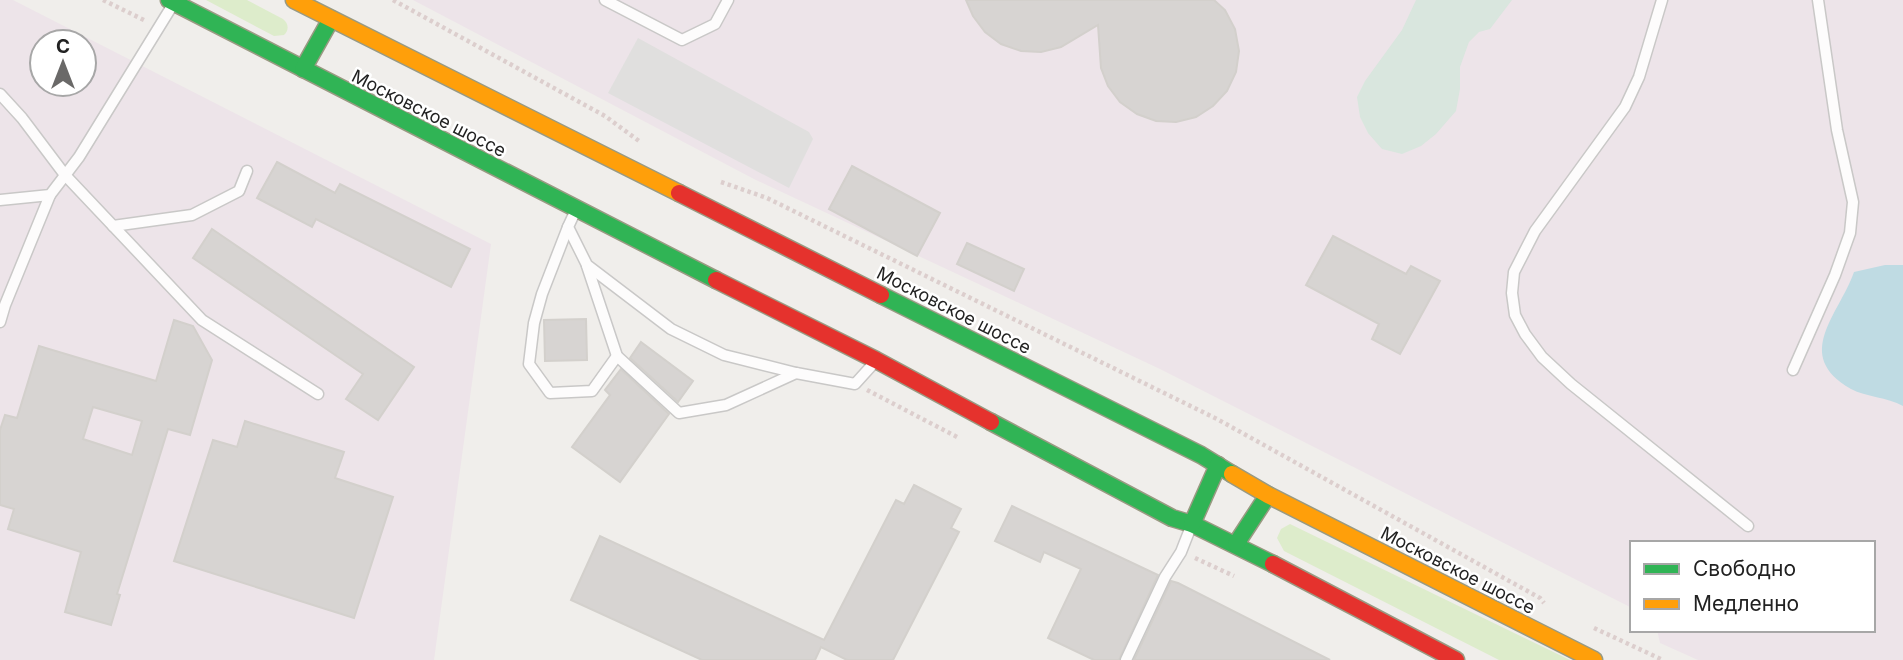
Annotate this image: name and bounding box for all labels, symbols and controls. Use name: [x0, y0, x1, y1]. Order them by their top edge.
north arrow: [28, 28, 98, 98]
text: С: [56, 35, 70, 58]
street label: Московское шоссе: [348, 65, 510, 161]
street label: Московское шоссе: [873, 262, 1035, 358]
street label: Московское шоссе: [1377, 522, 1539, 618]
legend: [1630, 541, 1875, 632]
text: Свободно: [1693, 556, 1796, 581]
text: Медленно: [1693, 591, 1799, 616]

